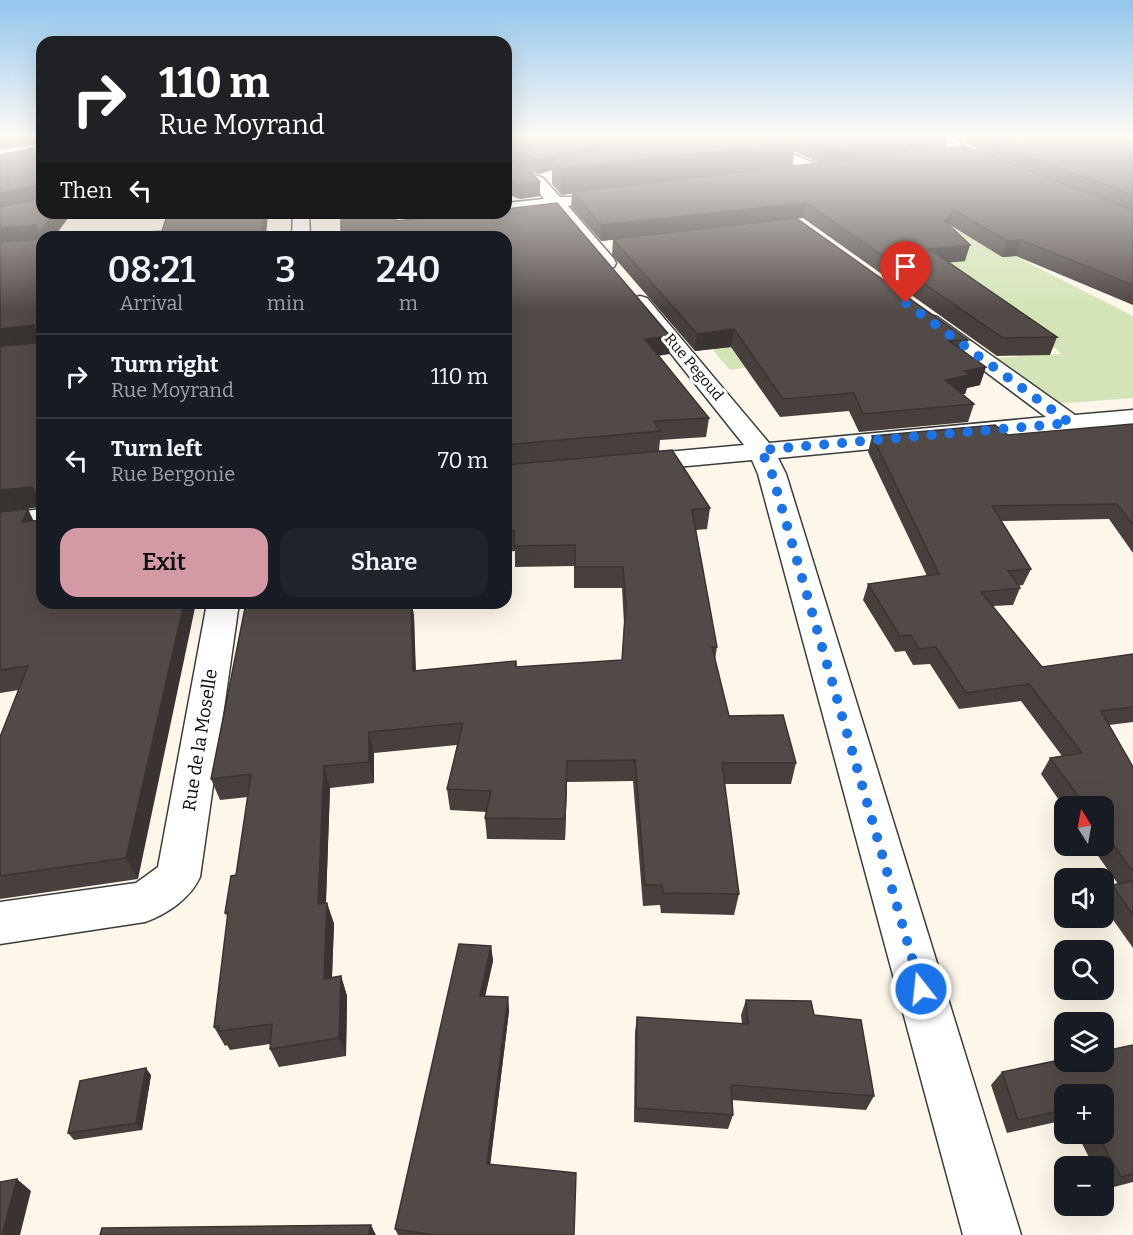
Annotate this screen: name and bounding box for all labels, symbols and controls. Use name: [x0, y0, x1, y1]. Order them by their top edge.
text: 110 m: [159, 58, 270, 108]
icon: right: [60, 60, 138, 138]
text: Rue Moyrand: [159, 109, 325, 141]
icon: left: [124, 174, 157, 207]
text: Then: [60, 177, 112, 204]
pin: [880, 241, 931, 303]
text: 08:21: [107, 248, 195, 292]
text: 3: [275, 248, 296, 292]
text: 240: [376, 248, 441, 292]
icon: arrive: [889, 250, 922, 283]
text: Arrival: [120, 291, 183, 315]
text: min: [267, 291, 305, 315]
text: m: [399, 291, 418, 315]
street label: Rue Pegoud: [661, 330, 727, 404]
text: Turn right: [111, 351, 219, 378]
icon: right: [60, 360, 93, 393]
text: 110 m: [431, 363, 488, 390]
text: Rue Moyrand: [111, 378, 234, 402]
text: Turn left: [111, 435, 203, 462]
icon: left: [60, 444, 93, 477]
text: 70 m: [438, 447, 488, 474]
text: Rue Bergonie: [111, 462, 235, 486]
button: Exit: [60, 528, 268, 597]
button: Share: [280, 528, 488, 597]
street label: Rue de la Moselle: [178, 667, 222, 813]
north arrow: [1054, 796, 1114, 856]
map controls: [1054, 796, 1114, 1216]
button: sound: [1054, 868, 1114, 928]
button: search: [1054, 940, 1114, 1000]
position arrow: [889, 957, 953, 1021]
button: layers: [1054, 1012, 1114, 1072]
button: +: [1054, 1084, 1114, 1144]
button: −: [1054, 1156, 1114, 1216]

